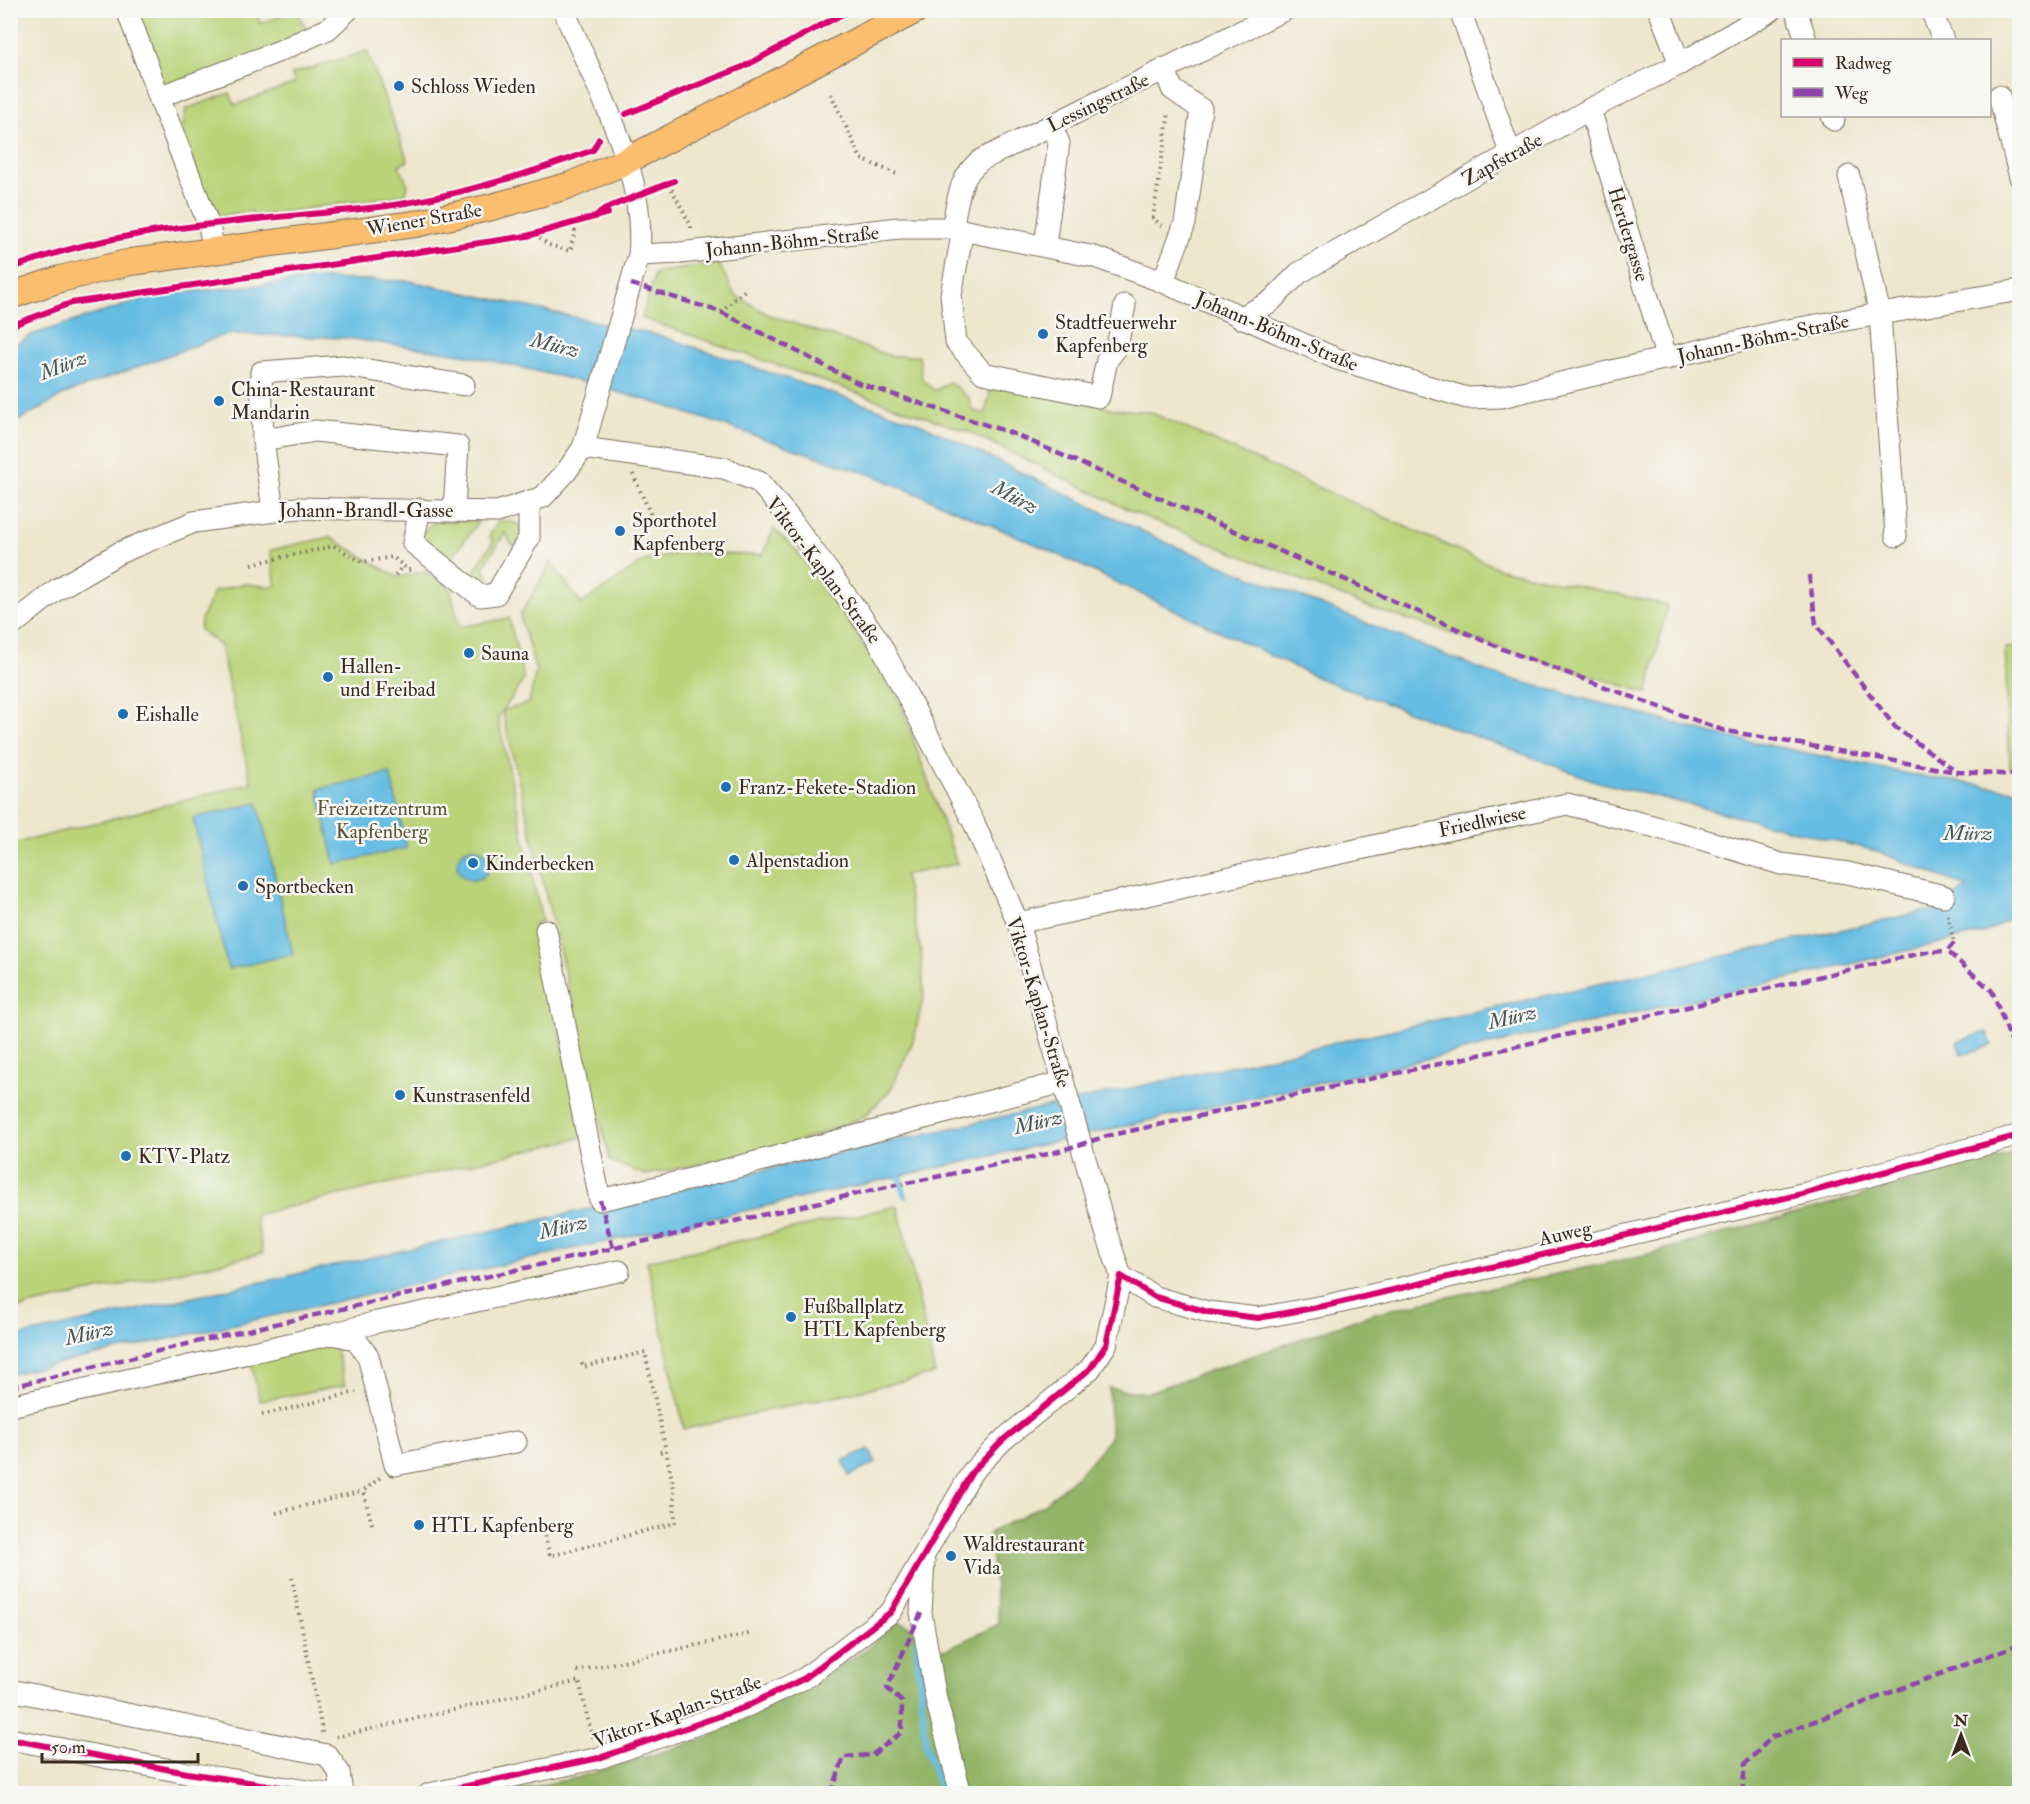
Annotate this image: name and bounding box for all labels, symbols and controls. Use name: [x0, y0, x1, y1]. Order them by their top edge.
legend: [1781, 39, 1991, 117]
text: Radweg: [1835, 52, 1893, 75]
street label: Lessingstraße: [1043, 67, 1153, 138]
place label: Schloss Wieden: [411, 74, 536, 99]
marker: Schloss Wieden: [392, 79, 406, 93]
text: Weg: [1834, 82, 1869, 105]
street label: Zapfstraße: [1458, 127, 1547, 193]
street label: Herdergasse: [1602, 184, 1655, 284]
street label: Wiener Straße: [363, 197, 484, 242]
street label: Johann-Böhm-Straße: [703, 220, 880, 263]
street label: Johann-Böhm-Straße: [1191, 285, 1362, 377]
street label: Johann-Böhm-Straße: [1674, 308, 1851, 369]
place label: Stadtfeuerwehr Kapfenberg: [1055, 310, 1177, 359]
water label: Mürz: [526, 326, 582, 365]
marker: Stadtfeuerwehr Kapfenberg: [1036, 327, 1050, 341]
water label: Mürz: [34, 344, 91, 388]
place label: China-Restaurant Mandarin: [231, 377, 376, 425]
marker: China-Restaurant Mandarin: [212, 394, 226, 408]
water label: Mürz: [985, 473, 1043, 521]
street label: Viktor-Kaplan-Straße: [759, 492, 887, 649]
street label: Johann-Brandl-Gasse: [278, 498, 453, 523]
place label: Sporthotel Kapfenberg: [632, 508, 726, 557]
marker: Sporthotel Kapfenberg: [613, 524, 627, 538]
place label: Sauna: [481, 641, 530, 666]
marker: Sauna: [462, 646, 476, 660]
place label: Hallen- und Freibad: [340, 654, 436, 702]
marker: Hallen- und Freibad: [321, 670, 335, 684]
place label: Eishalle: [135, 702, 199, 727]
marker: Eishalle: [116, 707, 130, 721]
place label: Franz-Fekete-Stadion: [738, 775, 916, 800]
marker: Franz-Fekete-Stadion: [719, 780, 733, 794]
park label: Freizeitzentrum Kapfenberg: [317, 796, 448, 845]
street label: Friedlwiese: [1436, 800, 1528, 843]
water label: Mürz: [1942, 820, 1992, 847]
place label: Alpenstadion: [745, 848, 849, 874]
place label: Kinderbecken: [485, 851, 594, 876]
marker: Alpenstadion: [727, 853, 741, 867]
marker: Kinderbecken: [466, 856, 480, 870]
place label: Sportbecken: [255, 874, 354, 900]
marker: Sportbecken: [236, 879, 250, 893]
street label: Viktor-Kaplan-Straße: [1000, 914, 1076, 1091]
water label: Mürz: [1483, 999, 1539, 1037]
place label: Kunstrasenfeld: [412, 1083, 531, 1108]
marker: Kunstrasenfeld: [393, 1088, 407, 1102]
water label: Mürz: [1009, 1104, 1065, 1142]
place label: KTV-Platz: [138, 1144, 231, 1169]
marker: KTV-Platz: [119, 1149, 133, 1163]
water label: Mürz: [534, 1209, 590, 1247]
street label: Auweg: [1535, 1215, 1595, 1252]
place label: Fußballplatz HTL Kapfenberg: [803, 1294, 947, 1343]
marker: Fußballplatz HTL Kapfenberg: [784, 1310, 798, 1324]
water label: Mürz: [60, 1315, 116, 1353]
place label: HTL Kapfenberg: [431, 1513, 575, 1539]
marker: HTL Kapfenberg: [412, 1518, 426, 1532]
place label: Waldrestaurant Vida: [962, 1532, 1085, 1580]
marker: Waldrestaurant Vida: [944, 1549, 958, 1563]
street label: Viktor-Kaplan-Straße: [590, 1669, 765, 1754]
north arrow: [1931, 1705, 1991, 1765]
text: N: [1953, 1711, 1969, 1731]
scale bar: [42, 1726, 198, 1764]
text: 50 m: [51, 1736, 86, 1759]

